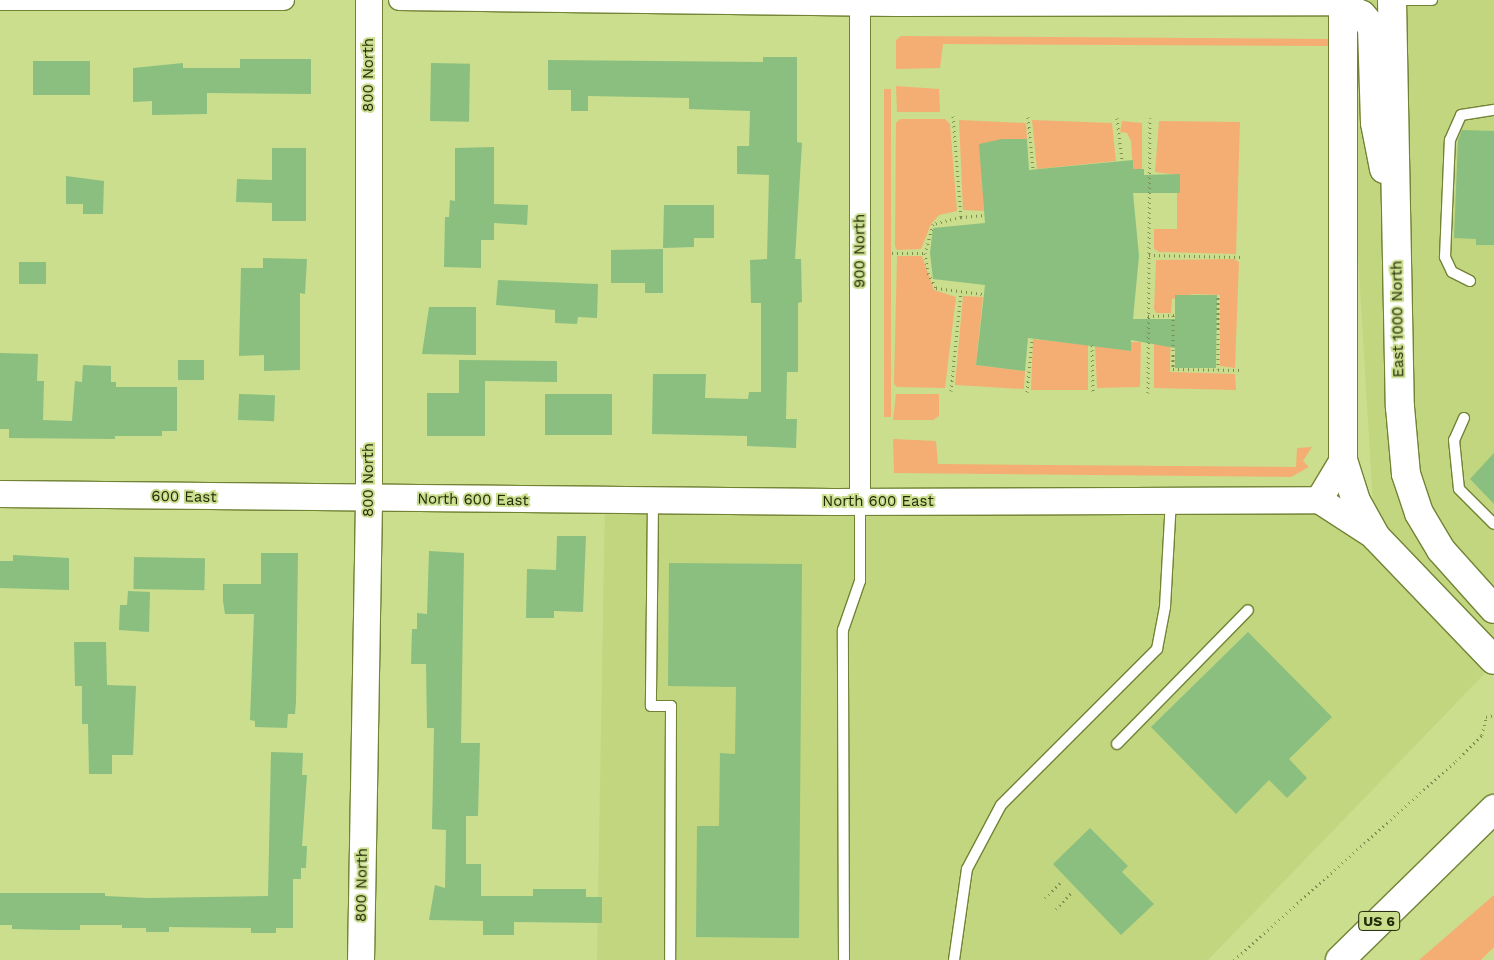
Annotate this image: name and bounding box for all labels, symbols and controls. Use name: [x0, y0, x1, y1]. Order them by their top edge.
street label: 800 North: [360, 38, 378, 112]
street label: 900 North: [851, 214, 869, 288]
street label: East 1000 North: [1388, 260, 1408, 378]
street label: 800 North: [360, 443, 378, 517]
street label: 600 East: [151, 487, 217, 507]
street label: North 600 East: [417, 490, 529, 510]
street label: North 600 East: [822, 493, 934, 511]
street label: 800 North: [352, 848, 372, 922]
road number: US 6: [1358, 909, 1400, 932]

